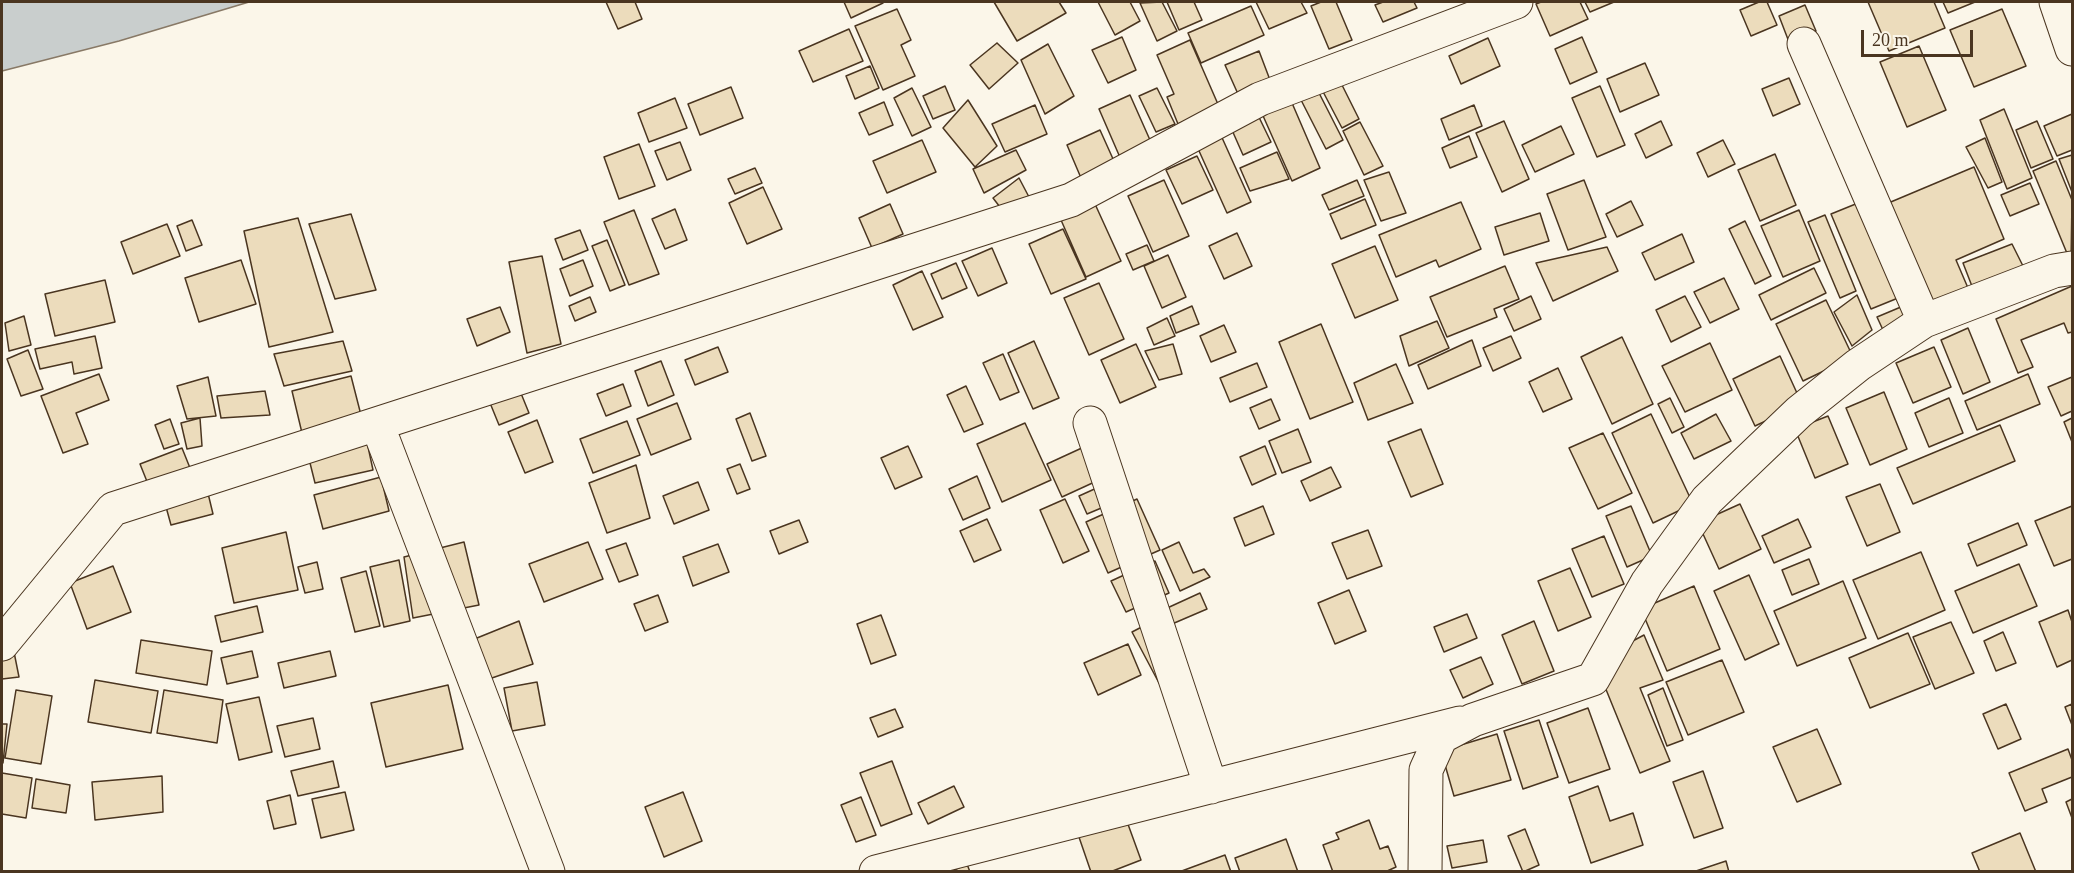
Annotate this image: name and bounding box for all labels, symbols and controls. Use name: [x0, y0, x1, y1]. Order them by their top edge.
scale bar: [1864, 18, 1976, 56]
text: 20 m: [1872, 30, 1909, 50]

